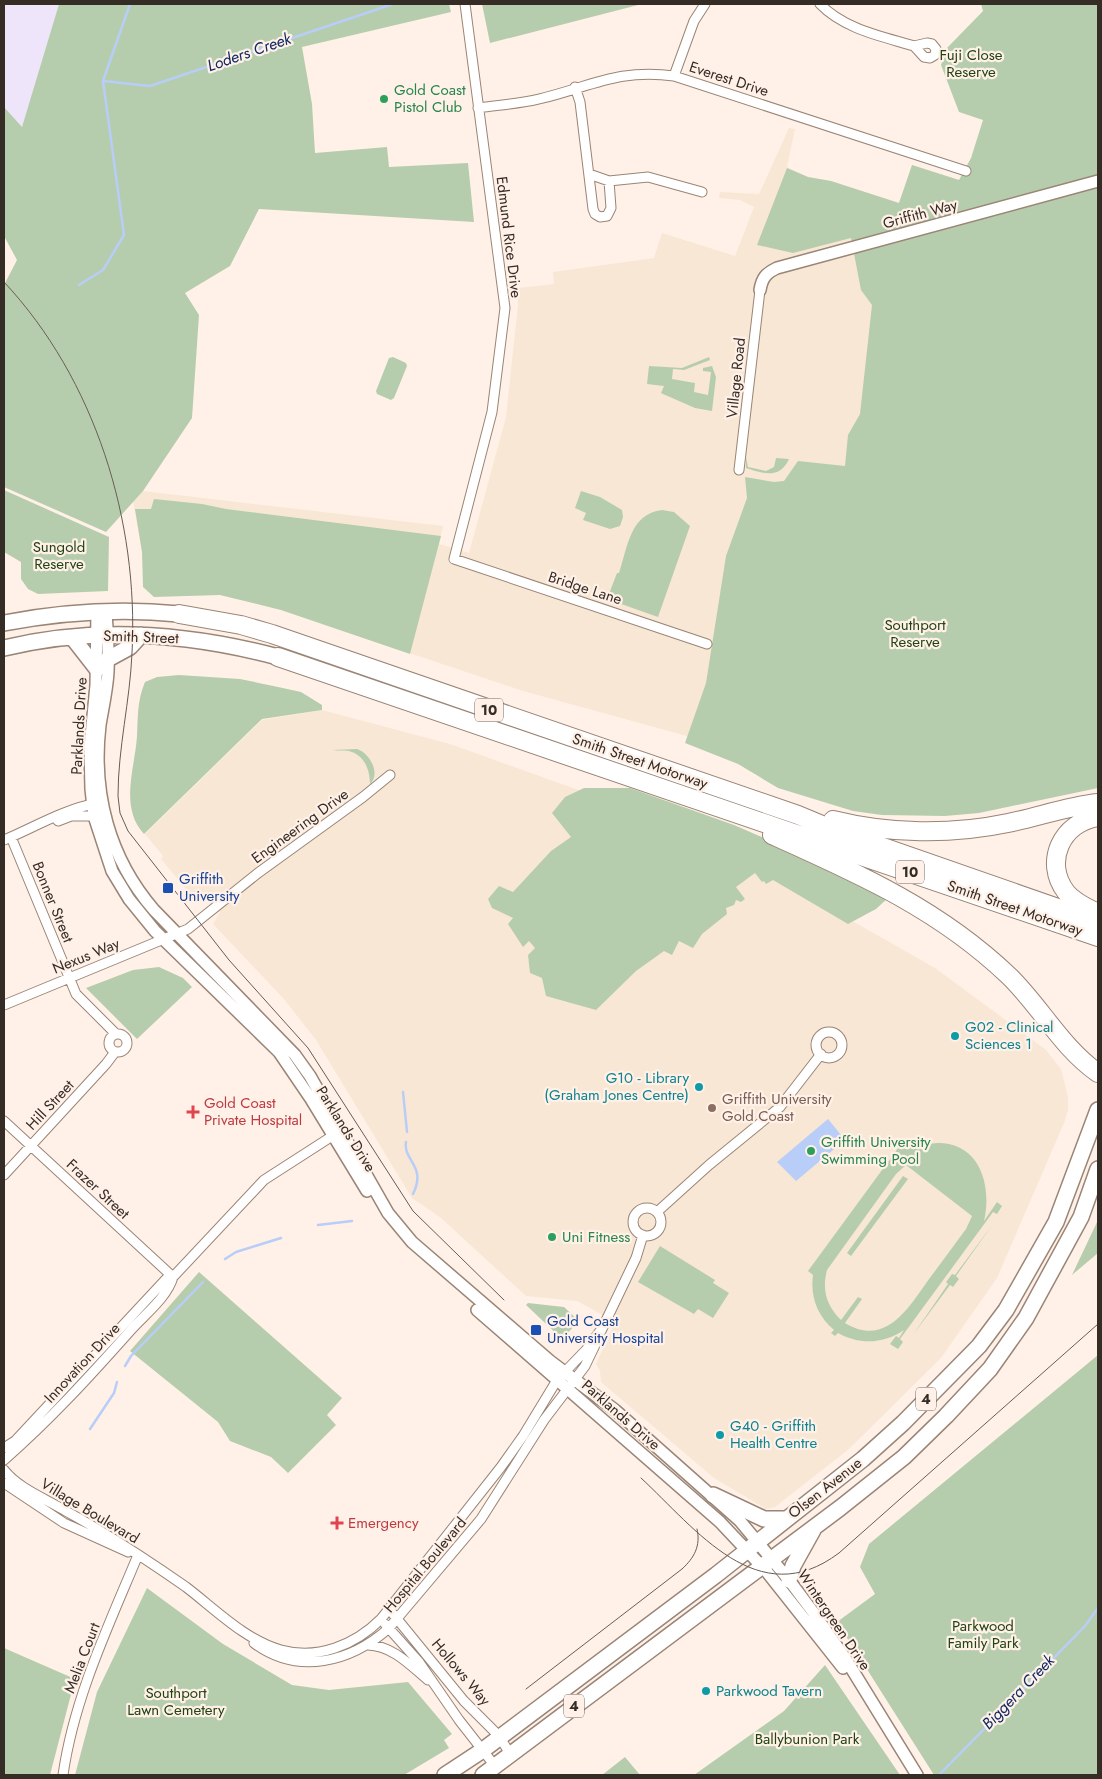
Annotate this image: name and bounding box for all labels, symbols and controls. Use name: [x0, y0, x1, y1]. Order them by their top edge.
water label: Loders Creek: [204, 27, 295, 77]
park label: Fuji Close Reserve: [940, 44, 1003, 83]
street label: Everest Drive: [686, 56, 772, 102]
place label: Gold Coast Pistol Club: [394, 79, 466, 118]
marker: Gold Coast Pistol Club: [378, 93, 390, 105]
street label: Edmund Rice Drive: [491, 175, 527, 299]
street label: Griffith Way: [880, 193, 960, 234]
street label: Village Road: [721, 337, 751, 419]
park label: Sungold Reserve: [33, 536, 85, 575]
street label: Bridge Lane: [545, 566, 625, 610]
park label: Southport Reserve: [884, 614, 946, 653]
street label: Smith Street: [103, 625, 180, 649]
street label: Parklands Drive: [65, 676, 93, 775]
road number: 10: [475, 698, 503, 722]
street label: Smith Street Motorway: [569, 728, 711, 795]
street label: Engineering Drive: [247, 783, 353, 869]
street label: Bonner Street: [27, 858, 79, 946]
road number: 10: [896, 860, 924, 884]
place label: Griffith University: [179, 868, 240, 907]
street label: Smith Street Motorway: [944, 875, 1086, 942]
marker: Griffith University: [161, 881, 175, 895]
street label: Nexus Way: [49, 932, 123, 979]
place label: G02 - Clinical Sciences 1: [965, 1016, 1054, 1055]
marker: G02 - Clinical Sciences 1: [949, 1030, 961, 1042]
place label: G10 - Library (Graham Jones Centre): [544, 1067, 689, 1106]
street label: Hill Street: [21, 1075, 79, 1135]
marker: G10 - Library (Graham Jones Centre): [693, 1081, 705, 1093]
street label: Parklands Drive: [311, 1082, 381, 1176]
place label: Griffith University Gold Coast: [722, 1088, 832, 1127]
place label: Gold Coast Private Hospital: [204, 1092, 302, 1131]
marker: Griffith University Gold Coast: [706, 1102, 718, 1114]
marker: Gold Coast Private Hospital: [186, 1105, 200, 1119]
place label: Griffith University Swimming Pool: [821, 1131, 931, 1170]
marker: Griffith University Swimming Pool: [805, 1145, 817, 1157]
street label: Frazer Street: [61, 1154, 135, 1224]
place label: Uni Fitness: [562, 1226, 630, 1248]
marker: Uni Fitness: [546, 1231, 558, 1243]
place label: Gold Coast University Hospital: [547, 1310, 664, 1349]
street label: Innovation Drive: [39, 1318, 125, 1408]
marker: Gold Coast University Hospital: [529, 1323, 543, 1337]
street label: Parklands Drive: [577, 1375, 665, 1456]
road number: 4: [916, 1388, 936, 1410]
place label: G40 - Griffith Health Centre: [730, 1415, 817, 1454]
marker: G40 - Griffith Health Centre: [714, 1429, 726, 1441]
street label: Olsen Avenue: [783, 1452, 867, 1524]
street label: Village Boulevard: [37, 1473, 143, 1549]
place label: Emergency: [348, 1512, 419, 1534]
street label: Hospital Boulevard: [378, 1512, 472, 1618]
marker: Emergency: [330, 1516, 344, 1530]
street label: Wintergreen Drive: [792, 1565, 876, 1675]
park label: Parkwood Family Park: [947, 1615, 1019, 1654]
street label: Melia Court: [58, 1619, 106, 1696]
street label: Hollows Way: [426, 1634, 496, 1711]
water label: Biggera Creek: [976, 1649, 1060, 1735]
place label: Parkwood Tavern: [716, 1680, 822, 1702]
park label: Southport Lawn Cemetery: [127, 1682, 225, 1721]
marker: Parkwood Tavern: [700, 1685, 712, 1697]
road number: 4: [564, 1694, 584, 1718]
park label: Ballybunion Park: [755, 1728, 860, 1750]

